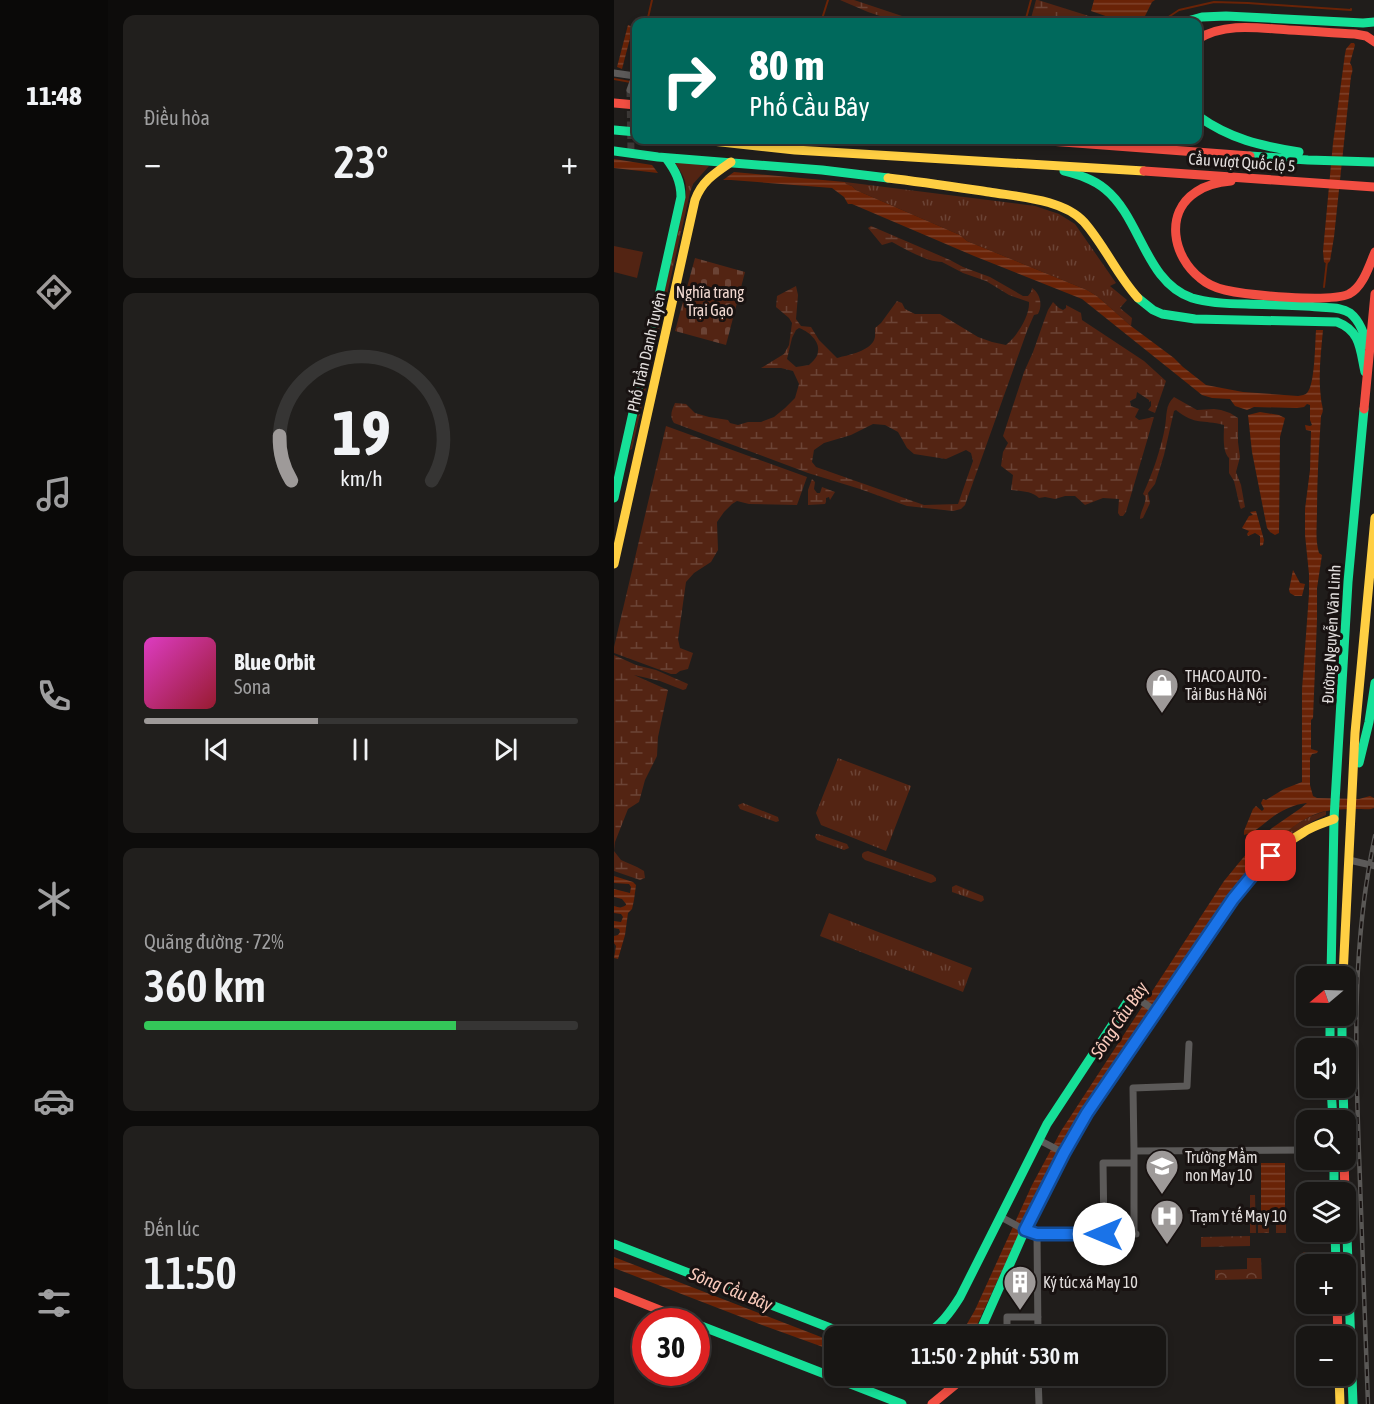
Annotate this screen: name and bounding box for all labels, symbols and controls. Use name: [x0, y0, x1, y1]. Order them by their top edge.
text: 80 m: [749, 41, 824, 89]
icon: right: [650, 42, 728, 120]
text: 11:48: [26, 80, 82, 111]
text: Phố Cầu Bây: [749, 91, 870, 122]
text: Điều hòa: [144, 106, 210, 129]
text: 23°: [334, 136, 388, 188]
text: −: [144, 143, 161, 181]
text: +: [561, 143, 578, 181]
street label: Cầu vượt Quốc lộ 5: [1188, 148, 1296, 175]
icon: directions: [33, 271, 75, 313]
park label: Nghĩa trang Trại Gạo: [676, 283, 744, 319]
street label: Phố Trần Danh Tuyên: [622, 290, 670, 414]
text: 19: [332, 397, 390, 468]
text: km/h: [340, 467, 382, 492]
icon: music: [33, 473, 75, 515]
street label: Đường Nguyễn Văn Linh: [1318, 564, 1345, 704]
text: Blue Orbit: [234, 649, 315, 675]
shop icon: THACO AUTO - Tải Bus Hà Nội: [1144, 667, 1180, 714]
place label: THACO AUTO - Tải Bus Hà Nội: [1185, 667, 1267, 703]
icon: phone: [33, 675, 75, 717]
text: Sona: [234, 675, 271, 698]
icon: previous: [200, 733, 233, 766]
icon: pause: [344, 733, 377, 766]
icon: next: [489, 733, 522, 766]
pin: [1245, 830, 1296, 881]
icon: arrive: [1254, 839, 1287, 872]
icon: climate: [33, 878, 75, 920]
text: Quãng đường · 72%: [144, 930, 284, 953]
text: 360 km: [144, 960, 266, 1012]
north arrow: [1296, 966, 1356, 1026]
map controls: [1296, 966, 1356, 1386]
water label: Sông Cầu Bây: [1085, 977, 1153, 1063]
button: sound: [1296, 1038, 1356, 1098]
icon: car: [33, 1080, 75, 1122]
button: search: [1296, 1110, 1356, 1170]
place label: Trường Mầm non May 10: [1185, 1147, 1258, 1185]
school or university icon: Trường Mầm non May 10: [1144, 1148, 1180, 1195]
button: layers: [1296, 1182, 1356, 1242]
hospital icon: Trạm Y tế May 10: [1149, 1198, 1185, 1245]
position arrow: [1072, 1202, 1136, 1266]
place label: Trạm Y tế May 10: [1190, 1206, 1287, 1226]
text: Đến lúc: [144, 1217, 199, 1240]
text: 11:50: [144, 1247, 237, 1299]
button: +: [1296, 1254, 1356, 1314]
water label: Sông Cầu Bây: [686, 1262, 776, 1315]
building icon: Ký túc xá May 10: [1002, 1264, 1038, 1311]
place label: Ký túc xá May 10: [1043, 1273, 1138, 1292]
icon: filters: [33, 1282, 75, 1324]
speed limit sign: 30: [632, 1308, 710, 1386]
button: −: [1296, 1326, 1356, 1386]
text: 11:50 · 2 phút · 530 m: [911, 1343, 1079, 1369]

